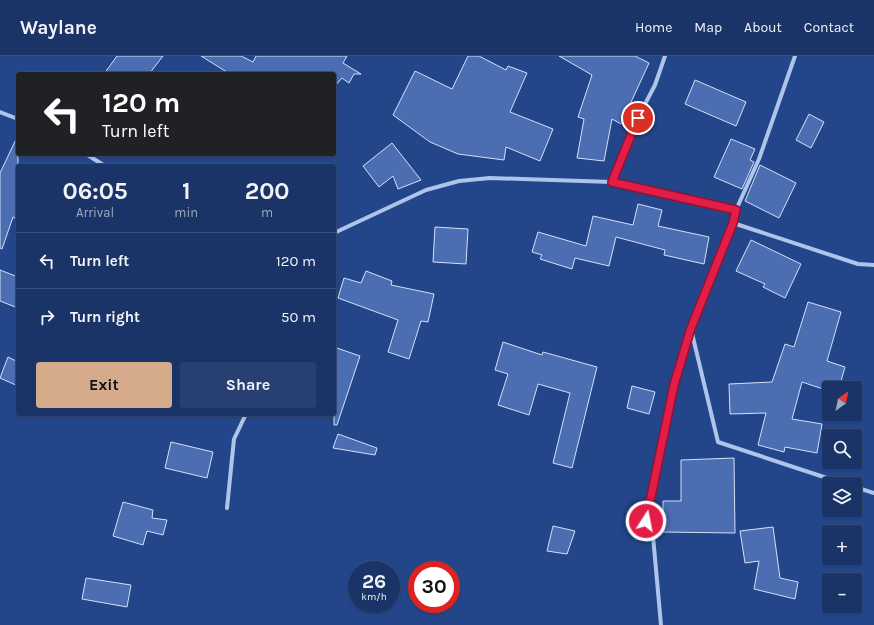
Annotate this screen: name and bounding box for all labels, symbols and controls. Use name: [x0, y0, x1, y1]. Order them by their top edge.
text: Waylane: [20, 17, 97, 39]
text: Home: [635, 19, 672, 36]
text: Map: [694, 19, 722, 36]
text: About: [744, 19, 782, 36]
text: Contact: [804, 19, 854, 36]
text: 120 m: [102, 86, 180, 119]
icon: left: [36, 88, 88, 140]
pin: [621, 101, 655, 135]
icon: arrive: [627, 107, 649, 129]
text: Turn left: [102, 120, 170, 142]
text: 06:05: [62, 177, 128, 205]
text: 1: [182, 177, 191, 205]
text: 200: [245, 177, 290, 205]
text: Arrival: [76, 205, 114, 220]
text: min: [174, 205, 198, 220]
text: m: [261, 205, 273, 220]
icon: left: [36, 250, 58, 272]
text: Turn left: [70, 252, 129, 270]
text: 120 m: [276, 252, 316, 270]
icon: right: [36, 306, 58, 328]
text: Turn right: [70, 308, 140, 326]
text: 50 m: [281, 308, 316, 326]
button: Exit: [36, 362, 172, 408]
button: Share: [180, 362, 316, 408]
north arrow: [822, 381, 862, 421]
map controls: [822, 381, 862, 613]
button: search: [822, 429, 862, 469]
button: layers: [822, 477, 862, 517]
position arrow: [625, 500, 667, 542]
button: +: [822, 525, 862, 565]
speed limit sign: 30: [408, 561, 460, 613]
text: 26: [362, 570, 386, 593]
button: −: [822, 573, 862, 613]
text: km/h: [361, 591, 387, 603]

